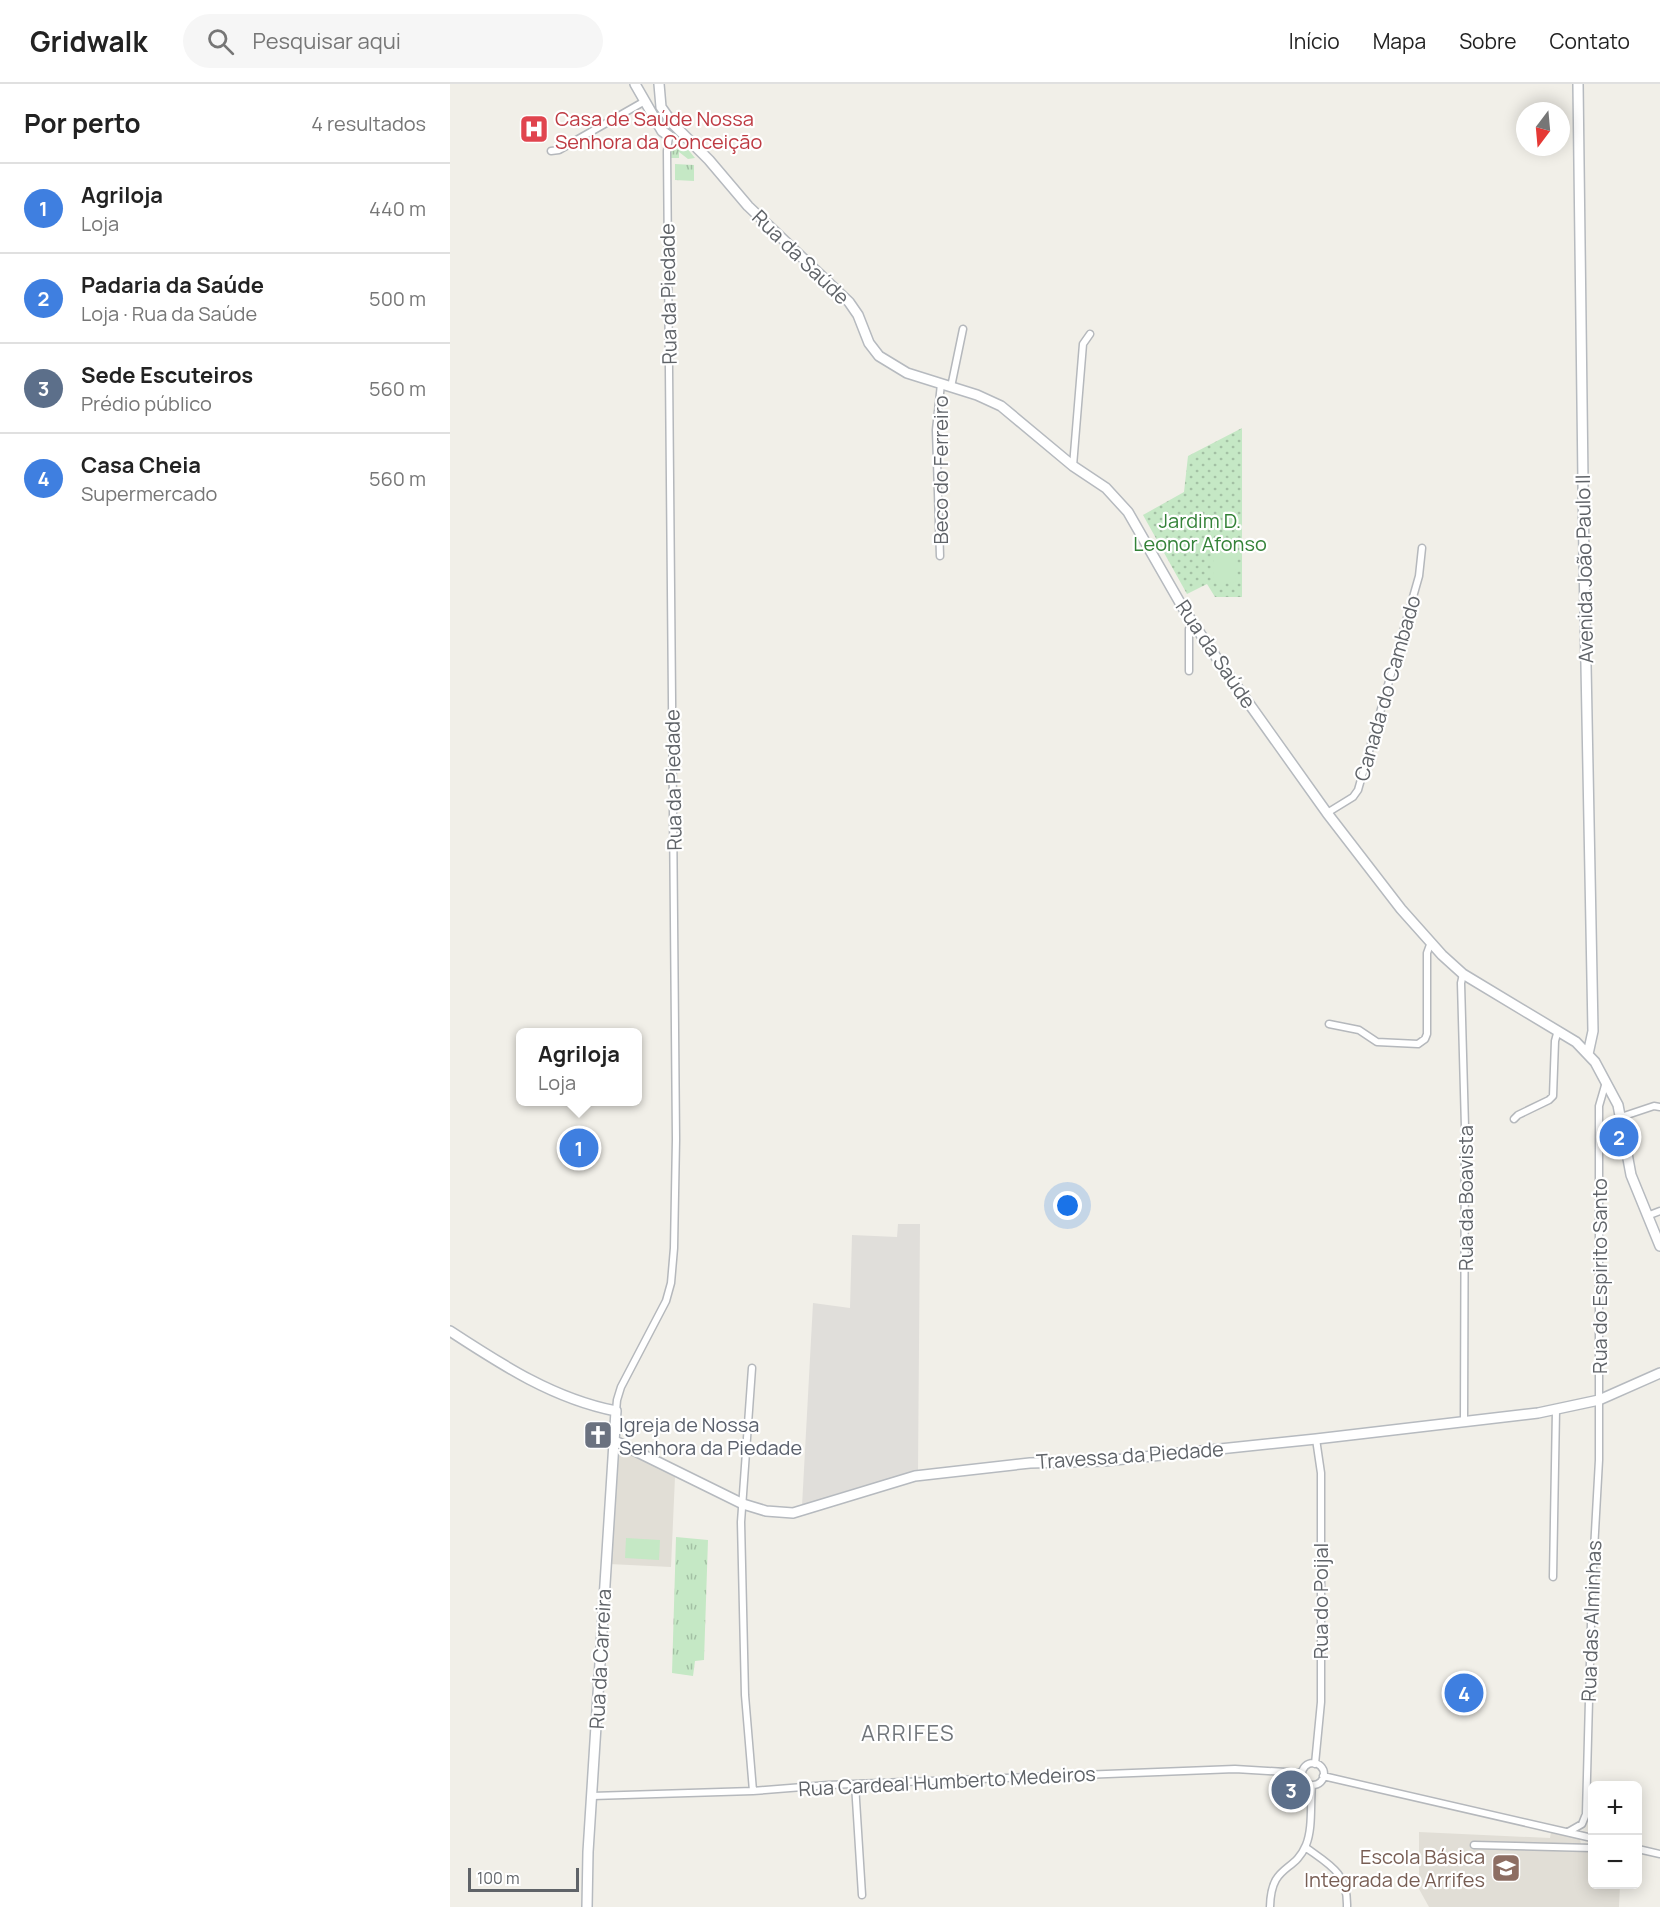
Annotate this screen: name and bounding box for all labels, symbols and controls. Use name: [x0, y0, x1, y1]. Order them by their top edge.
search box: [183, 14, 603, 68]
text: Gridwalk: [30, 22, 147, 60]
icon: search: [204, 25, 237, 58]
text: Pesquisar aqui: [252, 26, 401, 56]
text: Início: [1289, 27, 1340, 55]
text: Mapa: [1373, 27, 1426, 55]
text: Sobre: [1459, 27, 1517, 55]
text: Contato: [1550, 27, 1630, 55]
north arrow: [1516, 102, 1570, 156]
text: Por perto: [24, 105, 141, 141]
place label: Casa de Saúde Nossa Senhora da Conceição: [555, 105, 762, 155]
text: 4 resultados: [311, 110, 426, 137]
hospital icon: Casa de Saúde Nossa Senhora da Conceição: [518, 113, 550, 145]
text: Agriloja: [81, 180, 163, 210]
text: 1: [39, 195, 48, 222]
text: 440 m: [369, 195, 426, 222]
street label: Rua da Saúde: [747, 204, 855, 310]
text: Loja: [81, 210, 119, 237]
street label: Rua da Piedade: [653, 223, 683, 365]
text: Padaria da Saúde: [81, 270, 264, 300]
text: 2: [38, 285, 49, 312]
text: 500 m: [369, 285, 426, 312]
text: Loja · Rua da Saúde: [81, 300, 257, 327]
text: Sede Escuteiros: [81, 360, 253, 390]
text: 3: [38, 375, 49, 402]
text: 560 m: [369, 375, 426, 402]
text: Prédio público: [81, 390, 212, 417]
street label: Beco do Ferreiro: [927, 395, 954, 545]
text: Casa Cheia: [81, 450, 201, 480]
text: 4: [37, 465, 50, 492]
text: 560 m: [369, 465, 426, 492]
street label: Avenida João Paulo II: [1569, 474, 1599, 664]
text: Supermercado: [81, 480, 217, 507]
park label: Jardim D. Leonor Afonso: [1133, 507, 1267, 557]
street label: Canada do Cambado: [1348, 592, 1426, 784]
street label: Rua da Saúde: [1170, 594, 1262, 714]
street label: Rua da Piedade: [658, 709, 688, 851]
popup: [516, 1028, 642, 1106]
text: Agriloja: [538, 1039, 620, 1069]
text: Loja: [538, 1069, 576, 1096]
pin: 2: [1600, 1114, 1638, 1160]
street label: Rua da Boavista: [1452, 1125, 1479, 1271]
pin: 1: [560, 1126, 598, 1170]
street label: Rua do Espirito Santo: [1586, 1178, 1613, 1374]
your location: [1053, 1191, 1082, 1220]
place label: Igreja de Nossa Senhora da Piedade: [619, 1411, 802, 1461]
church icon: Igreja de Nossa Senhora da Piedade: [582, 1419, 614, 1451]
street label: Travessa da Piedade: [1035, 1435, 1225, 1475]
street label: Rua das Alminhas: [1575, 1540, 1607, 1702]
street label: Rua do Poijal: [1307, 1543, 1334, 1659]
street label: Rua da Carreira: [583, 1588, 617, 1730]
pin: 4: [1444, 1670, 1484, 1716]
district label: ARRIFES: [861, 1718, 955, 1748]
street label: Rua Cardeal Humberto Medeiros: [798, 1760, 1096, 1802]
pin: 3: [1272, 1768, 1310, 1812]
map controls: [1588, 1781, 1642, 1889]
button: +: [1588, 1781, 1642, 1835]
button: −: [1588, 1835, 1642, 1889]
place label: Escola Básica Integrada de Arrifes: [1304, 1843, 1485, 1893]
school or university icon: Escola Básica Integrada de Arrifes: [1490, 1852, 1522, 1884]
scale bar: [468, 1865, 579, 1892]
text: 100 m: [477, 1867, 520, 1889]

